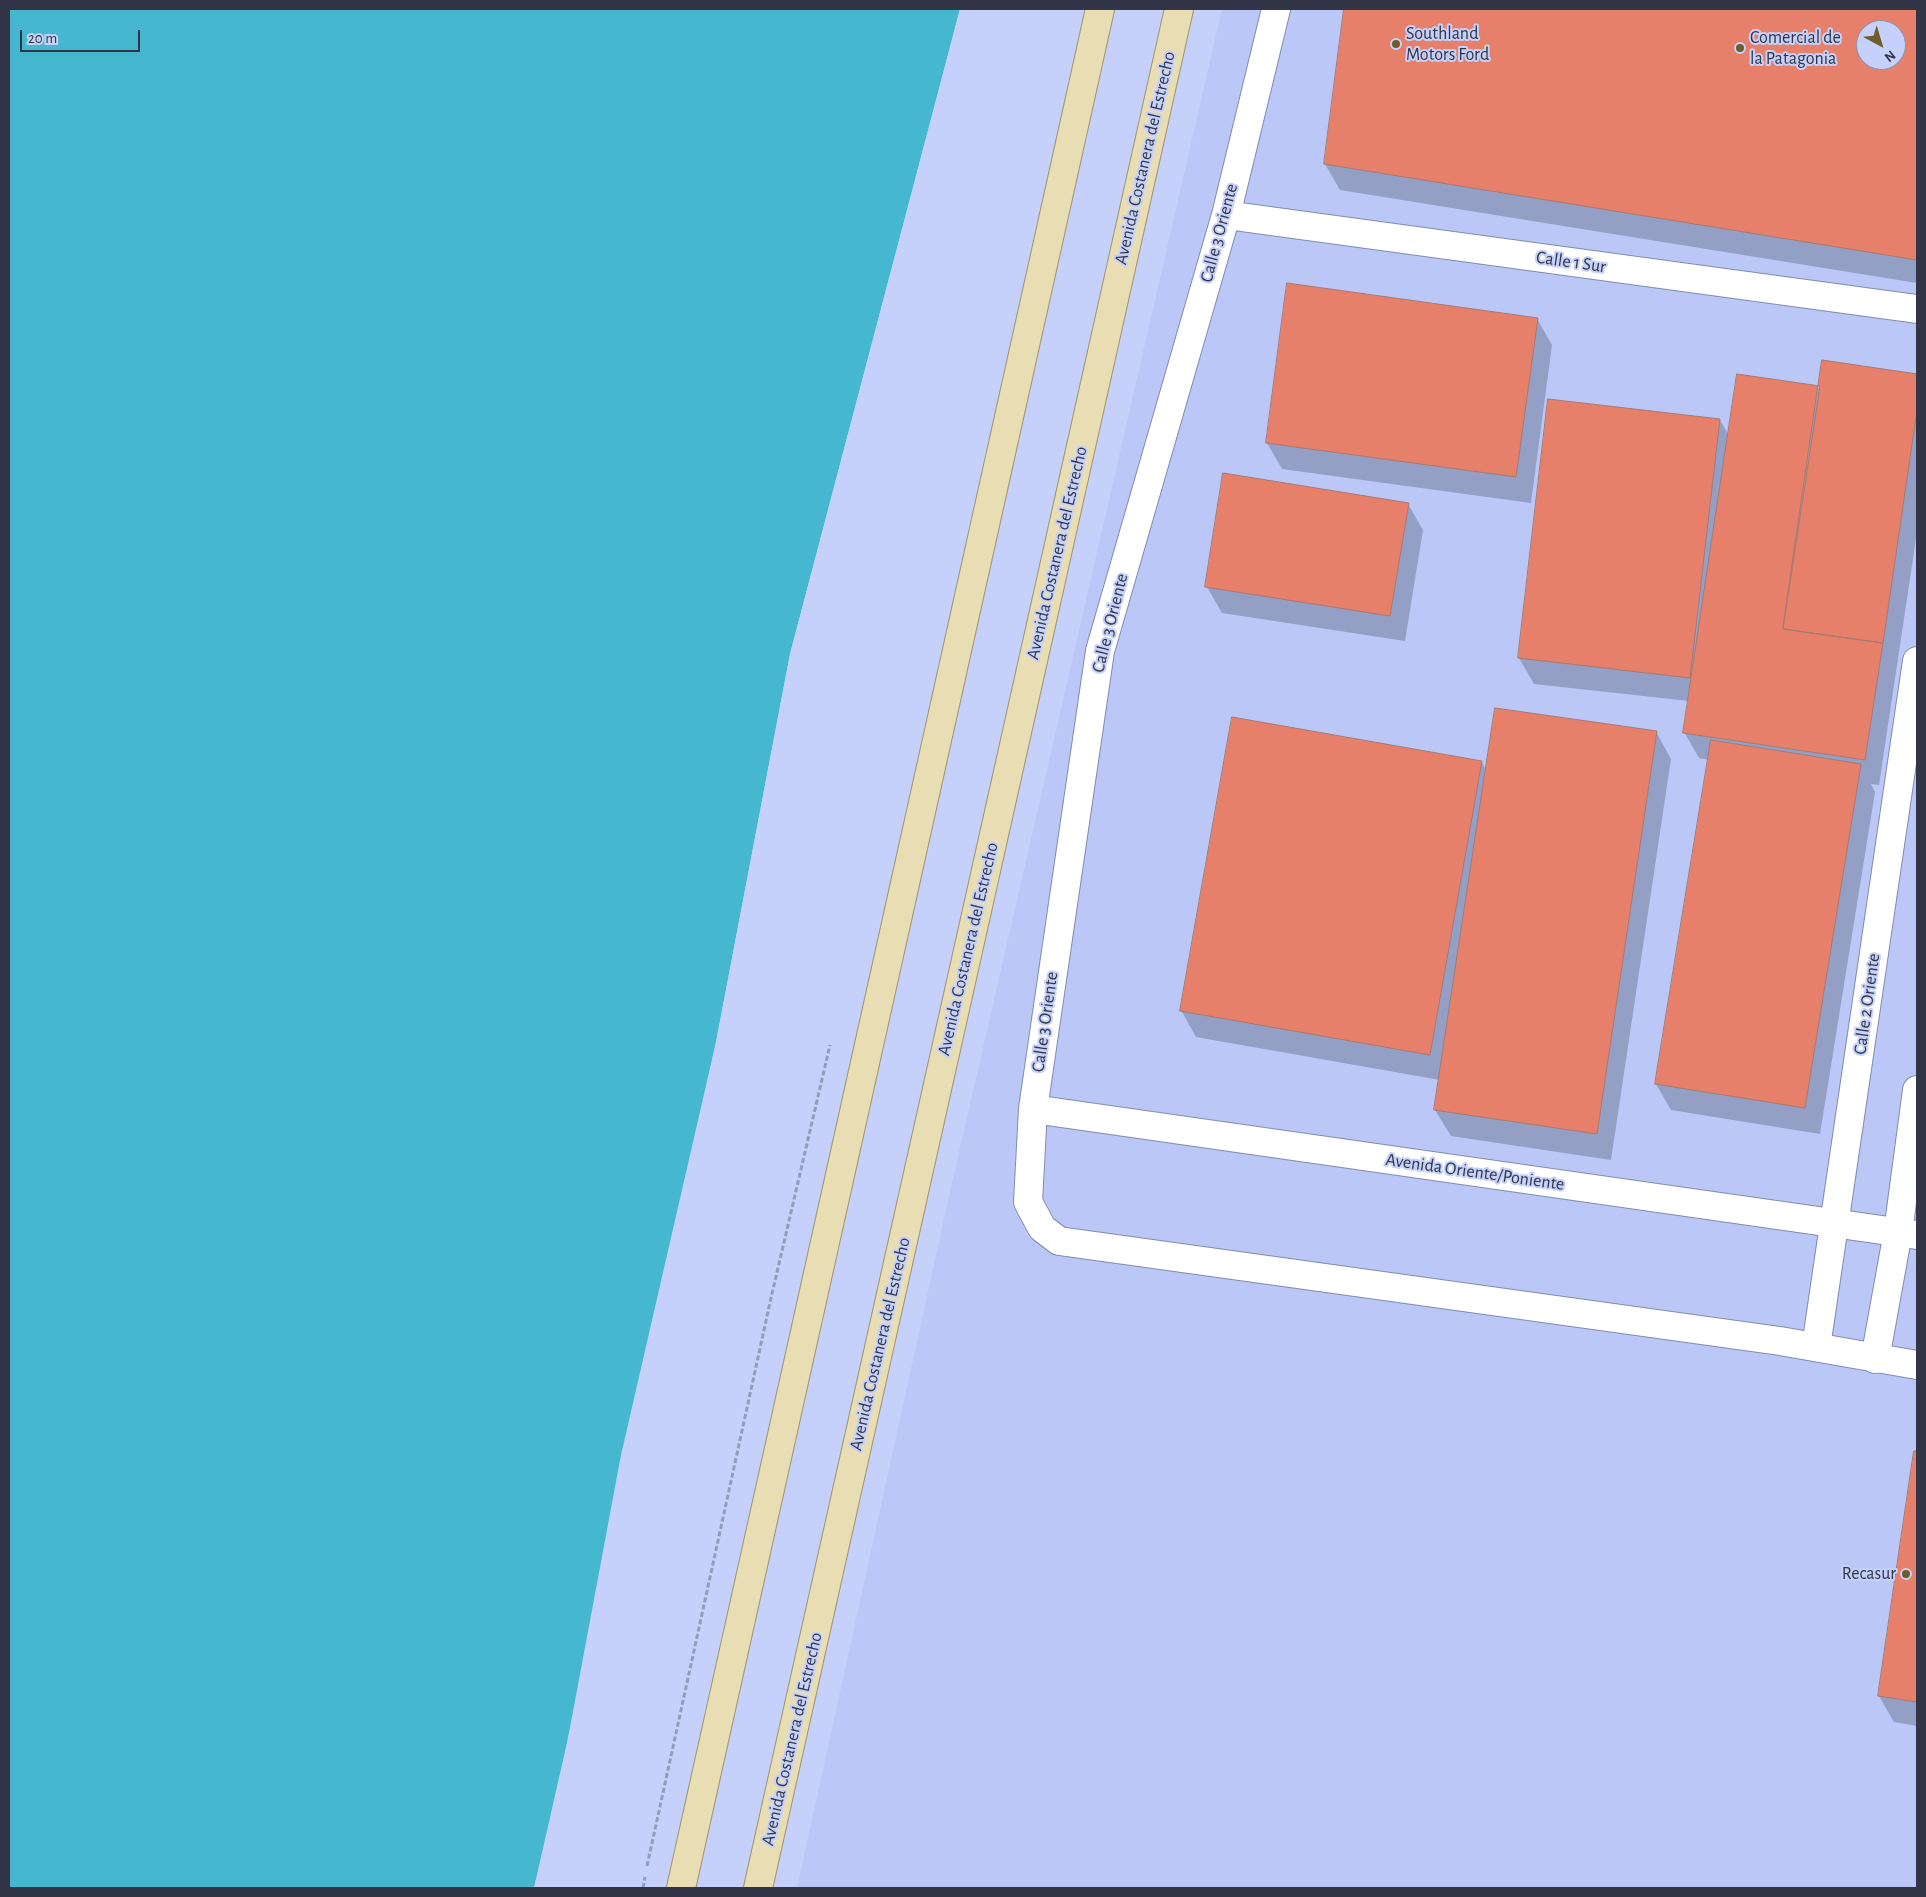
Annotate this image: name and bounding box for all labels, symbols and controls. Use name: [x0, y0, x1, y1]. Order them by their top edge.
scale bar: [22, 20, 142, 52]
north arrow: [1856, 20, 1906, 70]
place label: Southland Motors Ford: [1406, 23, 1489, 66]
place label: Comercial de la Patagonia: [1750, 27, 1841, 70]
text: 20 m: [28, 31, 57, 46]
marker: Southland Motors Ford: [1390, 38, 1402, 50]
marker: Comercial de la Patagonia: [1734, 42, 1746, 54]
text: N: [1882, 47, 1898, 64]
street label: Avenida Costanera del Estrecho: [1110, 49, 1180, 267]
street label: Calle 3 Oriente: [1195, 181, 1243, 285]
street label: Calle 1 Sur: [1535, 246, 1607, 278]
street label: Avenida Costanera del Estrecho: [1022, 444, 1092, 662]
street label: Calle 3 Oriente: [1087, 571, 1133, 675]
street label: Avenida Costanera del Estrecho: [933, 840, 1003, 1058]
street label: Calle 2 Oriente: [1849, 952, 1885, 1056]
street label: Calle 3 Oriente: [1027, 970, 1063, 1074]
street label: Avenida Oriente/Poniente: [1384, 1149, 1566, 1195]
street label: Avenida Costanera del Estrecho: [845, 1235, 915, 1453]
place label: Recasur: [1842, 1563, 1896, 1585]
marker: Recasur: [1900, 1568, 1912, 1580]
street label: Avenida Costanera del Estrecho: [757, 1630, 827, 1848]

